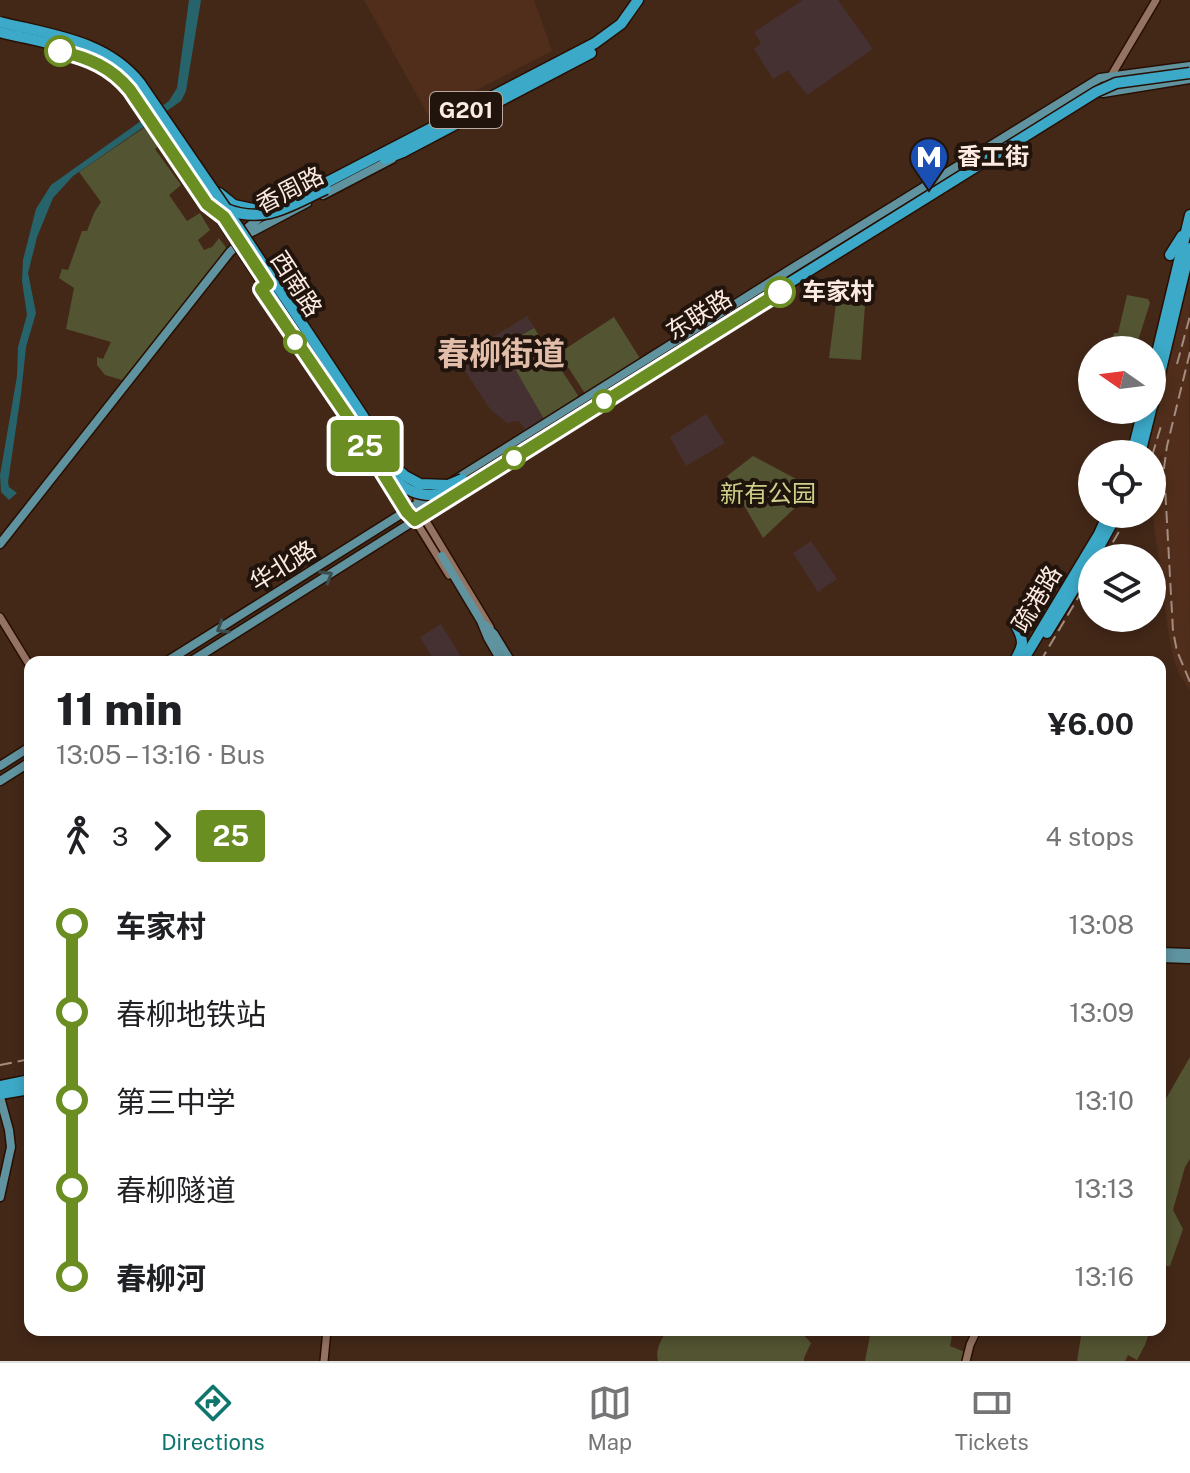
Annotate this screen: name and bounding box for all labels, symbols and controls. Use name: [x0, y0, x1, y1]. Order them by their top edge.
unlabelled marker: [45, 36, 75, 66]
road number: G201: [430, 92, 502, 128]
metro station icon: 香工街: [908, 136, 950, 191]
place label: 香工街: [957, 142, 1029, 170]
street label: 香周路: [251, 160, 328, 218]
street label: 西南路: [265, 246, 328, 321]
marker: 车家村: [765, 277, 795, 307]
place label: 车家村: [802, 277, 874, 305]
street label: 东联路: [661, 283, 736, 345]
unlabelled marker: [284, 331, 306, 353]
district label: 春柳街道: [437, 335, 565, 372]
north arrow: [1078, 336, 1166, 424]
map controls: [1078, 336, 1166, 632]
unlabelled marker: [593, 390, 615, 412]
line badge: 25: [329, 420, 401, 472]
text: 25: [347, 429, 383, 462]
button: locate: [1078, 440, 1166, 528]
unlabelled marker: [503, 447, 525, 469]
park label: 新有公园: [720, 479, 816, 507]
street label: 华北路: [245, 534, 320, 596]
button: layers: [1078, 544, 1166, 632]
street label: 疏港路: [1006, 560, 1067, 637]
one-way arrow: [318, 570, 333, 585]
one-way arrow: [216, 618, 230, 633]
text: 11 min: [56, 683, 183, 735]
text: ¥6.00: [1048, 706, 1134, 742]
text: 13:05 – 13:16 · Bus: [56, 739, 265, 770]
icon: walk: [56, 814, 100, 858]
icon: forward: [140, 814, 184, 858]
text: 25: [212, 819, 249, 852]
text: 3: [112, 821, 128, 852]
text: 4 stops: [1045, 821, 1134, 852]
text: 车家村: [116, 908, 206, 944]
text: 13:08: [1069, 909, 1134, 940]
text: 春柳地铁站: [116, 996, 266, 1032]
text: 13:09: [1069, 997, 1134, 1028]
text: 第三中学: [116, 1084, 236, 1120]
text: 13:10: [1075, 1085, 1134, 1116]
text: 春柳隧道: [116, 1172, 236, 1208]
text: 13:13: [1074, 1173, 1134, 1204]
text: 春柳河: [116, 1260, 206, 1296]
text: 13:16: [1074, 1261, 1134, 1292]
tab: Directions: [161, 1381, 265, 1455]
tab: Map: [587, 1381, 632, 1455]
tab: Tickets: [955, 1381, 1029, 1455]

